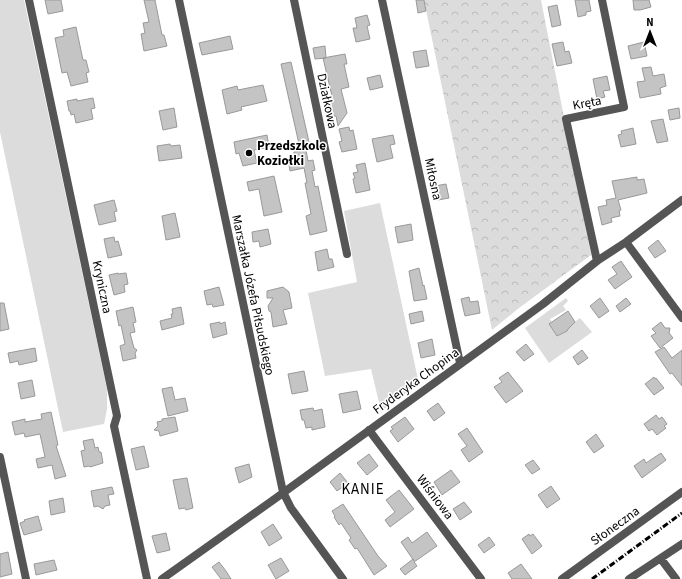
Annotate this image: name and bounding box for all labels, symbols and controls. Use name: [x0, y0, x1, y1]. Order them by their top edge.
north arrow: [630, 12, 670, 52]
text: N: [646, 15, 654, 30]
street label: Działkowa: [312, 72, 342, 130]
street label: Kręta: [571, 91, 603, 115]
place label: Przedszkole Koziołki: [257, 137, 326, 170]
marker: Przedszkole Koziołki: [244, 148, 254, 158]
street label: Miłosna: [420, 156, 446, 202]
street label: Marszałka Józefa Piłsudskiego: [227, 213, 279, 377]
street label: Kryniczna: [88, 259, 116, 315]
street label: Fryderyka Chopina: [369, 344, 463, 418]
street label: Wiśniowa: [412, 471, 458, 523]
district label: KANIE: [341, 479, 385, 500]
street label: Słoneczna: [587, 502, 643, 550]

